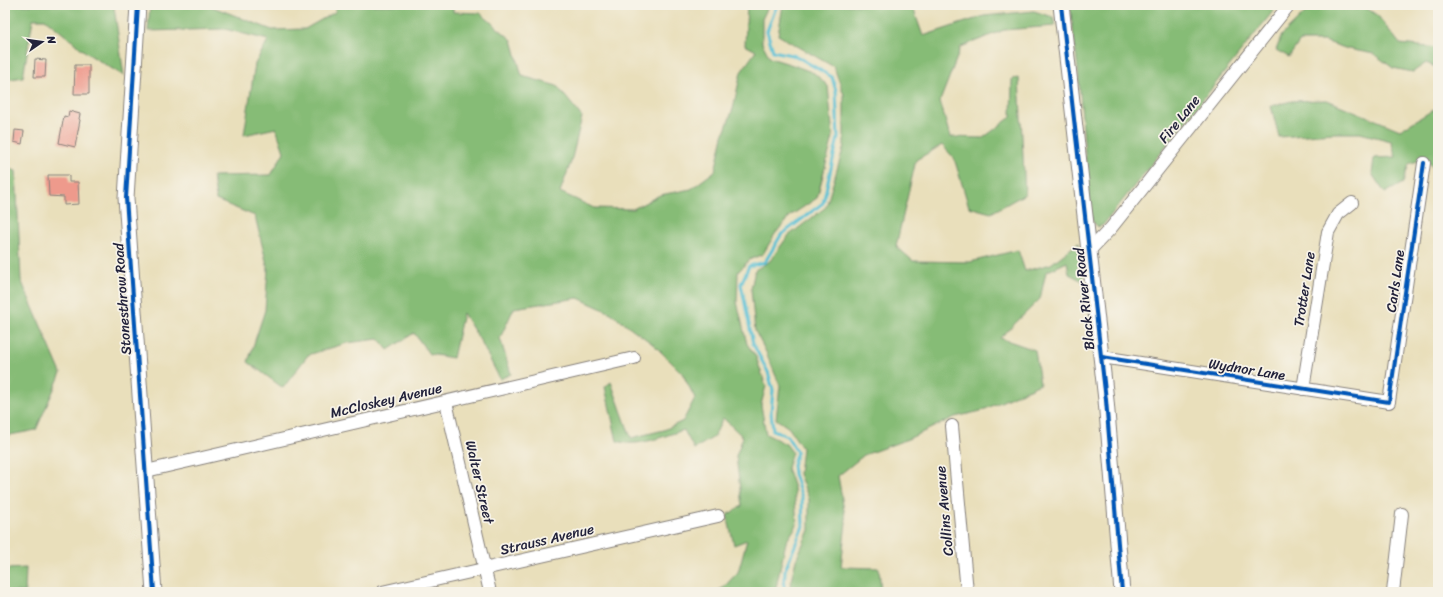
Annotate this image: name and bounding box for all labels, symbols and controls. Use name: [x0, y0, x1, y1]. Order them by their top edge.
north arrow: [22, 22, 62, 62]
text: N: [41, 33, 61, 46]
street label: Fire Lane: [1152, 90, 1207, 149]
street label: Stonesthrow Road: [106, 241, 139, 356]
street label: Black River Road: [1067, 245, 1102, 351]
street label: Carls Lane: [1379, 248, 1412, 314]
street label: Trotter Lane: [1286, 250, 1323, 328]
street label: Wydnor Lane: [1207, 351, 1287, 388]
street label: McCloskey Avenue: [328, 375, 445, 426]
street label: Walter Street: [458, 438, 502, 528]
street label: Collins Avenue: [928, 465, 961, 557]
street label: Strauss Avenue: [498, 517, 597, 562]

